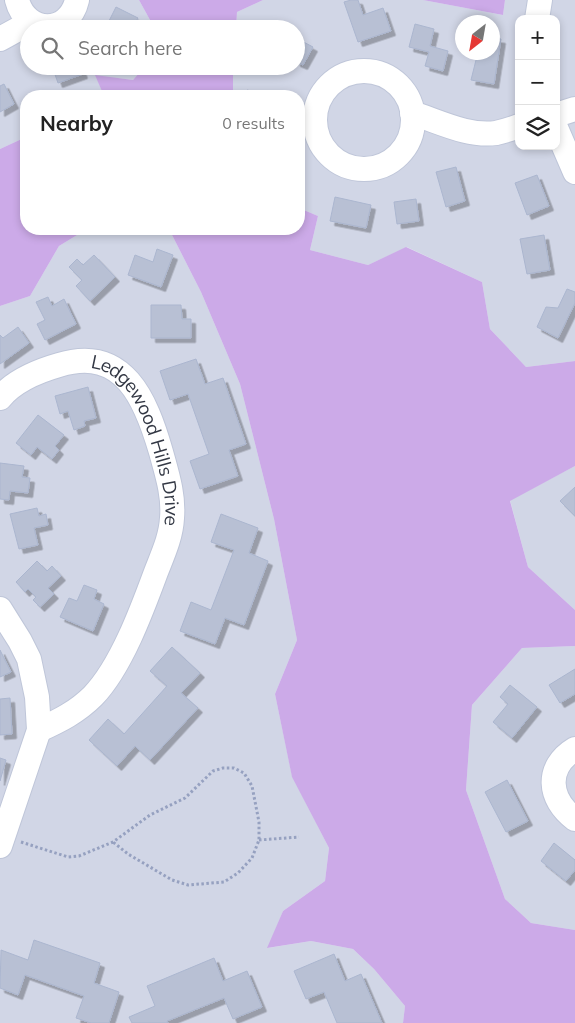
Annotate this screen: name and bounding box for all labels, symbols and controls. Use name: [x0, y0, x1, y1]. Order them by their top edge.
north arrow: [455, 15, 500, 60]
map controls: [515, 15, 560, 150]
button: +: [515, 15, 560, 60]
search box: [20, 20, 305, 75]
icon: search: [38, 34, 66, 62]
text: Search here: [78, 36, 182, 60]
button: −: [515, 60, 560, 105]
button: layers: [515, 105, 560, 150]
text: Nearby: [40, 110, 113, 136]
text: 0 results: [222, 113, 285, 133]
street label: Ledgewood Hills Drive: [89, 349, 184, 527]

